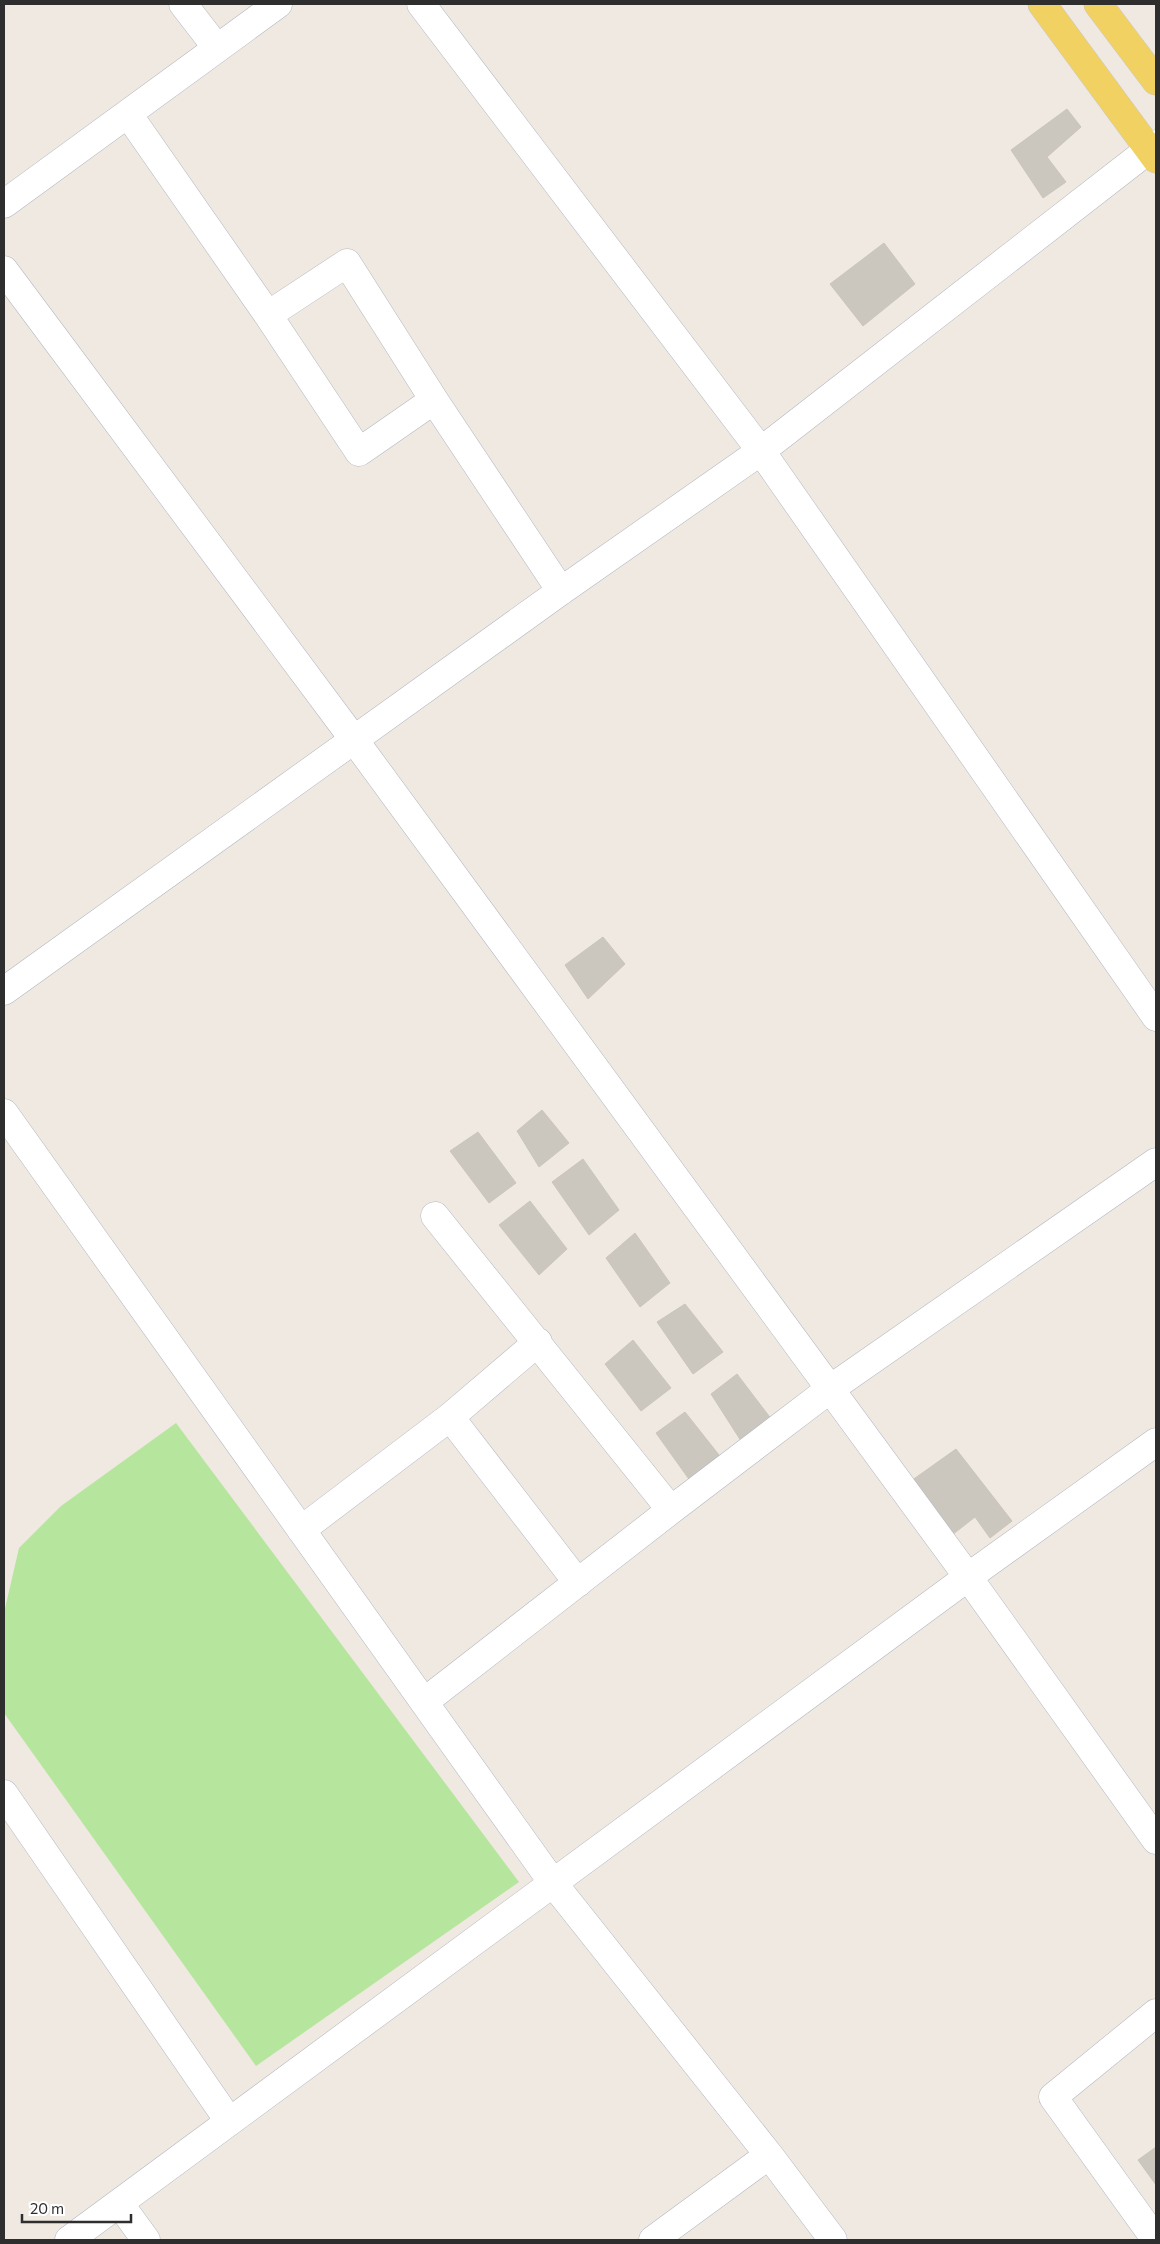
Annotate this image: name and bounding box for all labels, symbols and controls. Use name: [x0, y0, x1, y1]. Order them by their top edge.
scale bar: [22, 2192, 131, 2224]
text: 20 m: [30, 2199, 64, 2217]

